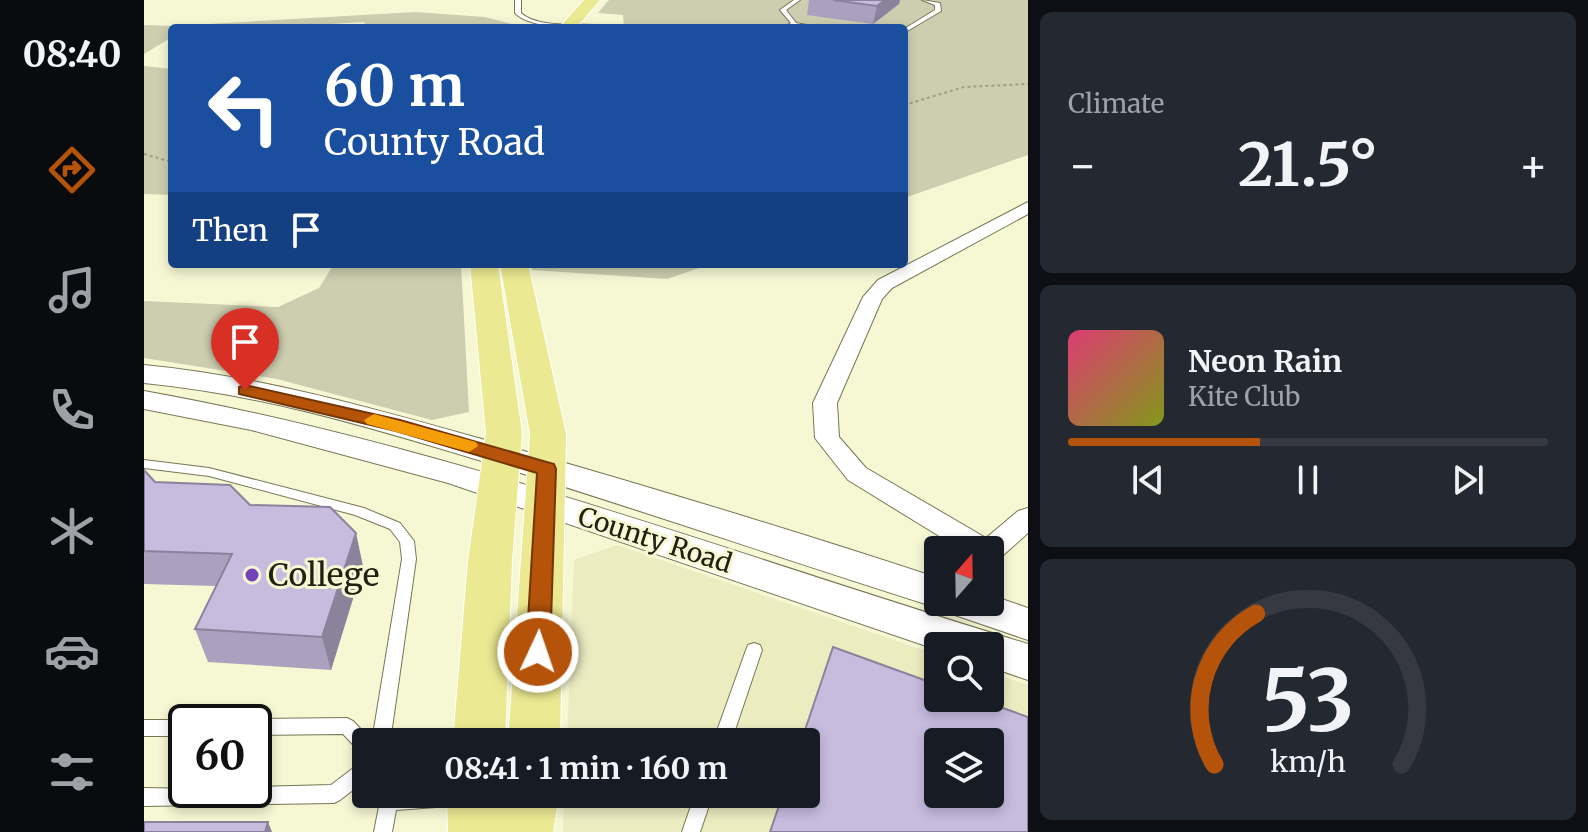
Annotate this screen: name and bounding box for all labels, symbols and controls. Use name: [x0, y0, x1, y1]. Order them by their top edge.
text: 08:40: [22, 32, 122, 77]
text: 60 m: [324, 51, 465, 121]
icon: left: [192, 56, 296, 160]
text: Climate: [1068, 87, 1164, 120]
text: County Road: [324, 120, 545, 165]
text: 21.5°: [1238, 127, 1378, 202]
text: −: [1068, 138, 1097, 193]
text: +: [1519, 138, 1548, 193]
icon: directions: [44, 142, 100, 198]
icon: arrive: [284, 208, 328, 252]
text: Then: [192, 211, 268, 249]
icon: music: [44, 262, 100, 318]
pin: [211, 308, 279, 390]
icon: arrive: [223, 320, 267, 364]
text: Neon Rain: [1188, 342, 1342, 380]
text: Kite Club: [1188, 380, 1300, 413]
icon: phone: [44, 382, 100, 438]
icon: previous: [1126, 458, 1170, 502]
icon: pause: [1286, 458, 1330, 502]
icon: next: [1446, 458, 1490, 502]
street label: County Road: [574, 499, 736, 580]
icon: climate: [44, 503, 100, 559]
north arrow: [924, 536, 1004, 616]
map controls: [924, 536, 1004, 808]
place label: College: [268, 555, 379, 595]
marker: College: [243, 566, 261, 584]
position arrow: [496, 610, 580, 694]
icon: car: [44, 623, 100, 679]
button: search: [924, 632, 1004, 712]
text: 53: [1262, 649, 1354, 754]
speed limit sign: 60: [168, 704, 272, 808]
button: layers: [924, 728, 1004, 808]
icon: filters: [44, 744, 100, 800]
text: km/h: [1270, 745, 1346, 781]
text: 08:41 · 1 min · 160 m: [444, 749, 728, 787]

